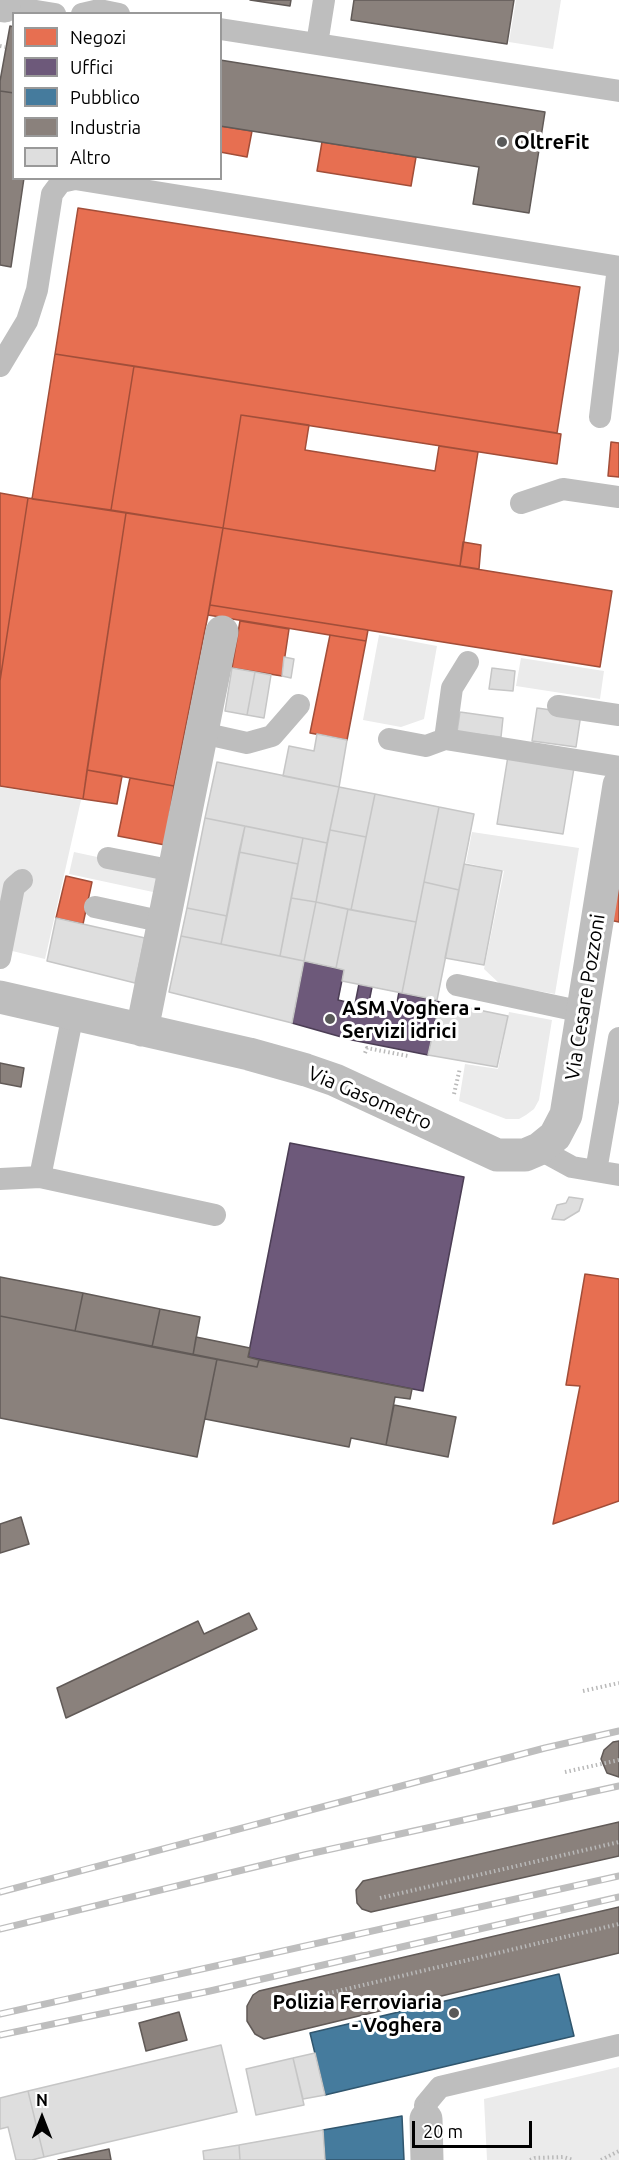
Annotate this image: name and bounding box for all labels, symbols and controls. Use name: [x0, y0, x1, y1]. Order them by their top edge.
legend: [12, 12, 222, 180]
text: Negozi: [70, 27, 126, 47]
text: Uffici: [70, 57, 113, 77]
text: Pubblico: [70, 87, 140, 107]
text: Industria: [70, 117, 141, 137]
place label: OltreFit: [514, 130, 589, 154]
marker: OltreFit: [495, 135, 509, 149]
text: Altro: [70, 147, 111, 167]
street label: Via Cesare Pozzoni: [560, 912, 610, 1082]
place label: ASM Voghera - Servizi idrici: [342, 996, 481, 1043]
marker: ASM Voghera - Servizi idrici: [323, 1012, 337, 1026]
street label: Via Gasometro: [304, 1061, 436, 1135]
place label: Polizia Ferroviaria - Voghera: [273, 1990, 442, 2037]
marker: Polizia Ferroviaria - Voghera: [447, 2006, 461, 2020]
north arrow: [12, 2088, 72, 2148]
text: N: [36, 2091, 48, 2109]
scale bar: [415, 2109, 535, 2147]
text: 20 m: [423, 2121, 463, 2141]

